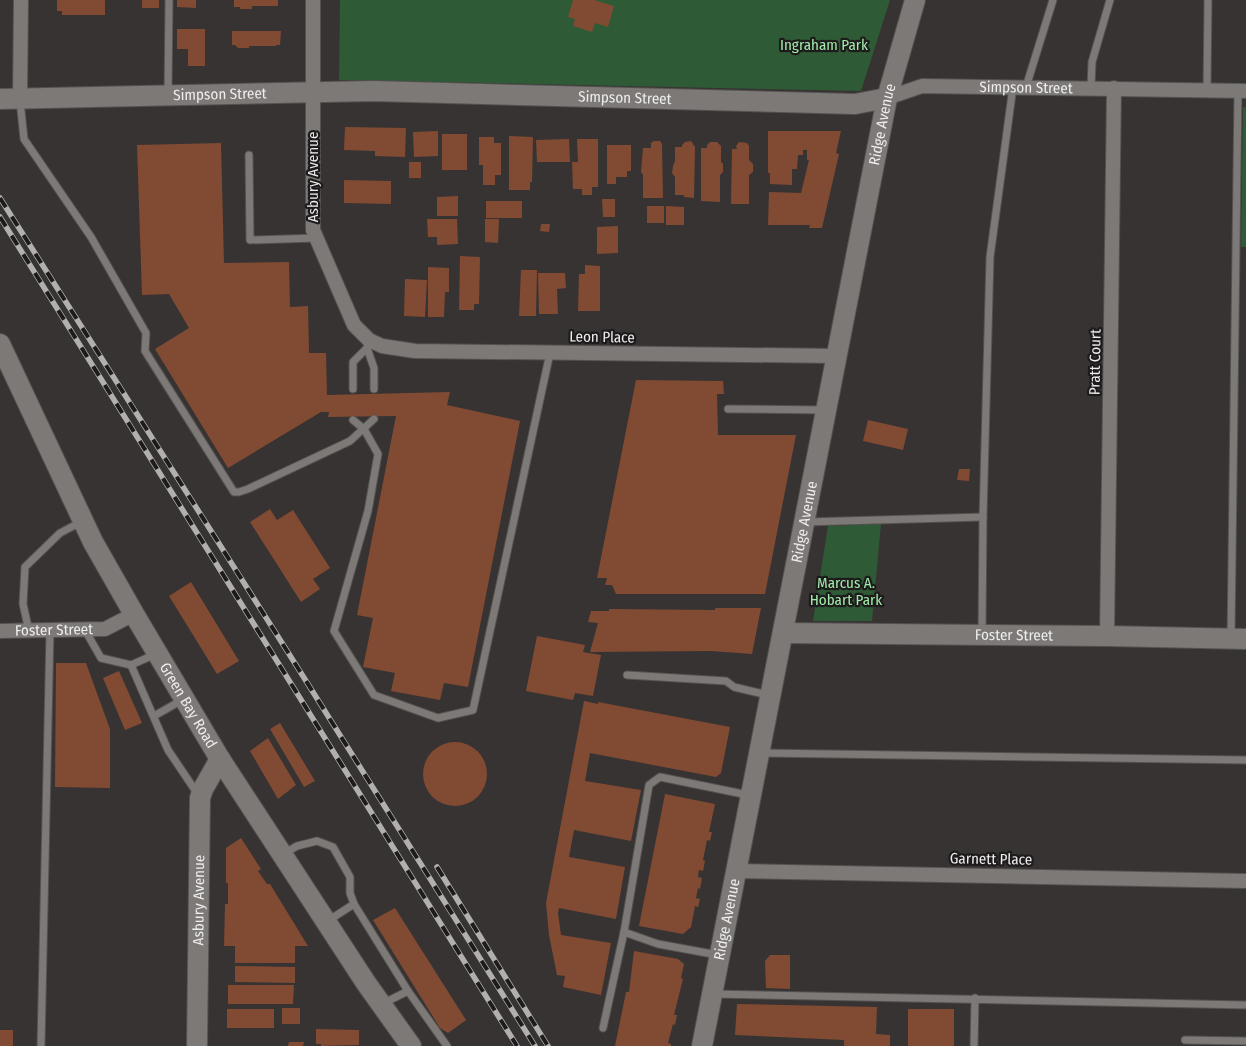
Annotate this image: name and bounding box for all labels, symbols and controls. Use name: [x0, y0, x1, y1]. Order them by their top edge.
park label: Ingraham Park: [780, 36, 868, 54]
street label: Simpson Street: [979, 78, 1073, 97]
street label: Ridge Avenue: [865, 82, 900, 167]
street label: Simpson Street: [173, 84, 267, 104]
street label: Simpson Street: [578, 88, 672, 108]
street label: Asbury Avenue: [304, 132, 322, 222]
street label: Leon Place: [569, 327, 635, 347]
street label: Pratt Court: [1085, 329, 1105, 395]
street label: Ridge Avenue: [788, 479, 821, 564]
park label: Marcus A. Hobart Park: [810, 574, 882, 609]
street label: Foster Street: [15, 620, 93, 640]
street label: Foster Street: [975, 626, 1053, 645]
street label: Green Bay Road: [156, 659, 221, 752]
street label: Garnett Place: [950, 849, 1032, 869]
street label: Asbury Avenue: [189, 855, 208, 945]
street label: Ridge Avenue: [710, 877, 743, 962]

